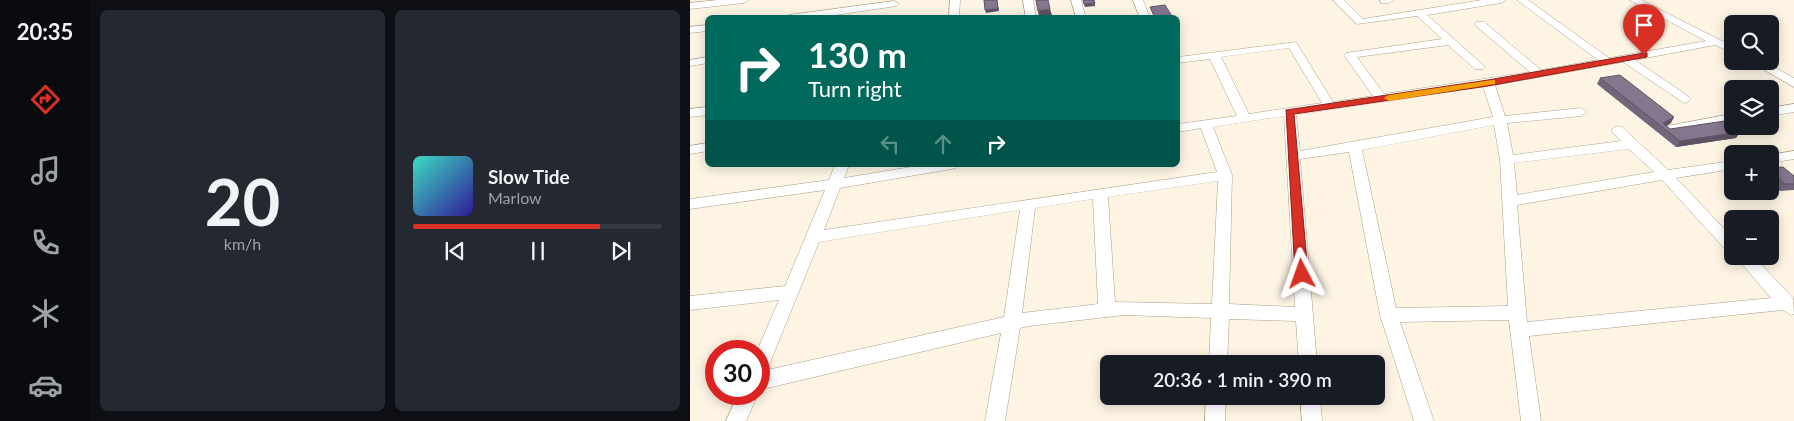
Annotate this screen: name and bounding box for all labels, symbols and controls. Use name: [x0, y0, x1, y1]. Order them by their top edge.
pin: [1623, 4, 1665, 55]
icon: arrive: [1630, 11, 1658, 39]
map controls: [1724, 15, 1779, 265]
button: search: [1724, 15, 1779, 70]
text: 20:35: [17, 18, 73, 45]
text: 130 m: [808, 33, 907, 75]
icon: right: [725, 35, 790, 100]
text: Turn right: [808, 75, 902, 102]
button: layers: [1724, 80, 1779, 135]
icon: directions: [28, 82, 63, 117]
icon: left: [876, 130, 904, 158]
icon: ahead: [929, 130, 957, 158]
icon: right: [982, 130, 1010, 158]
button: +: [1724, 145, 1779, 200]
icon: music: [28, 153, 63, 188]
text: 20: [205, 162, 280, 240]
text: Slow Tide: [488, 165, 570, 188]
text: Marlow: [488, 188, 542, 207]
button: −: [1724, 210, 1779, 265]
icon: phone: [28, 225, 63, 260]
text: km/h: [224, 234, 261, 253]
icon: previous: [441, 237, 469, 265]
icon: pause: [524, 237, 552, 265]
icon: next: [607, 237, 635, 265]
position arrow: [1275, 247, 1327, 299]
icon: climate: [28, 296, 63, 331]
speed limit sign: 30: [705, 340, 770, 405]
icon: car: [28, 368, 63, 403]
text: 20:36 · 1 min · 390 m: [1153, 368, 1332, 391]

